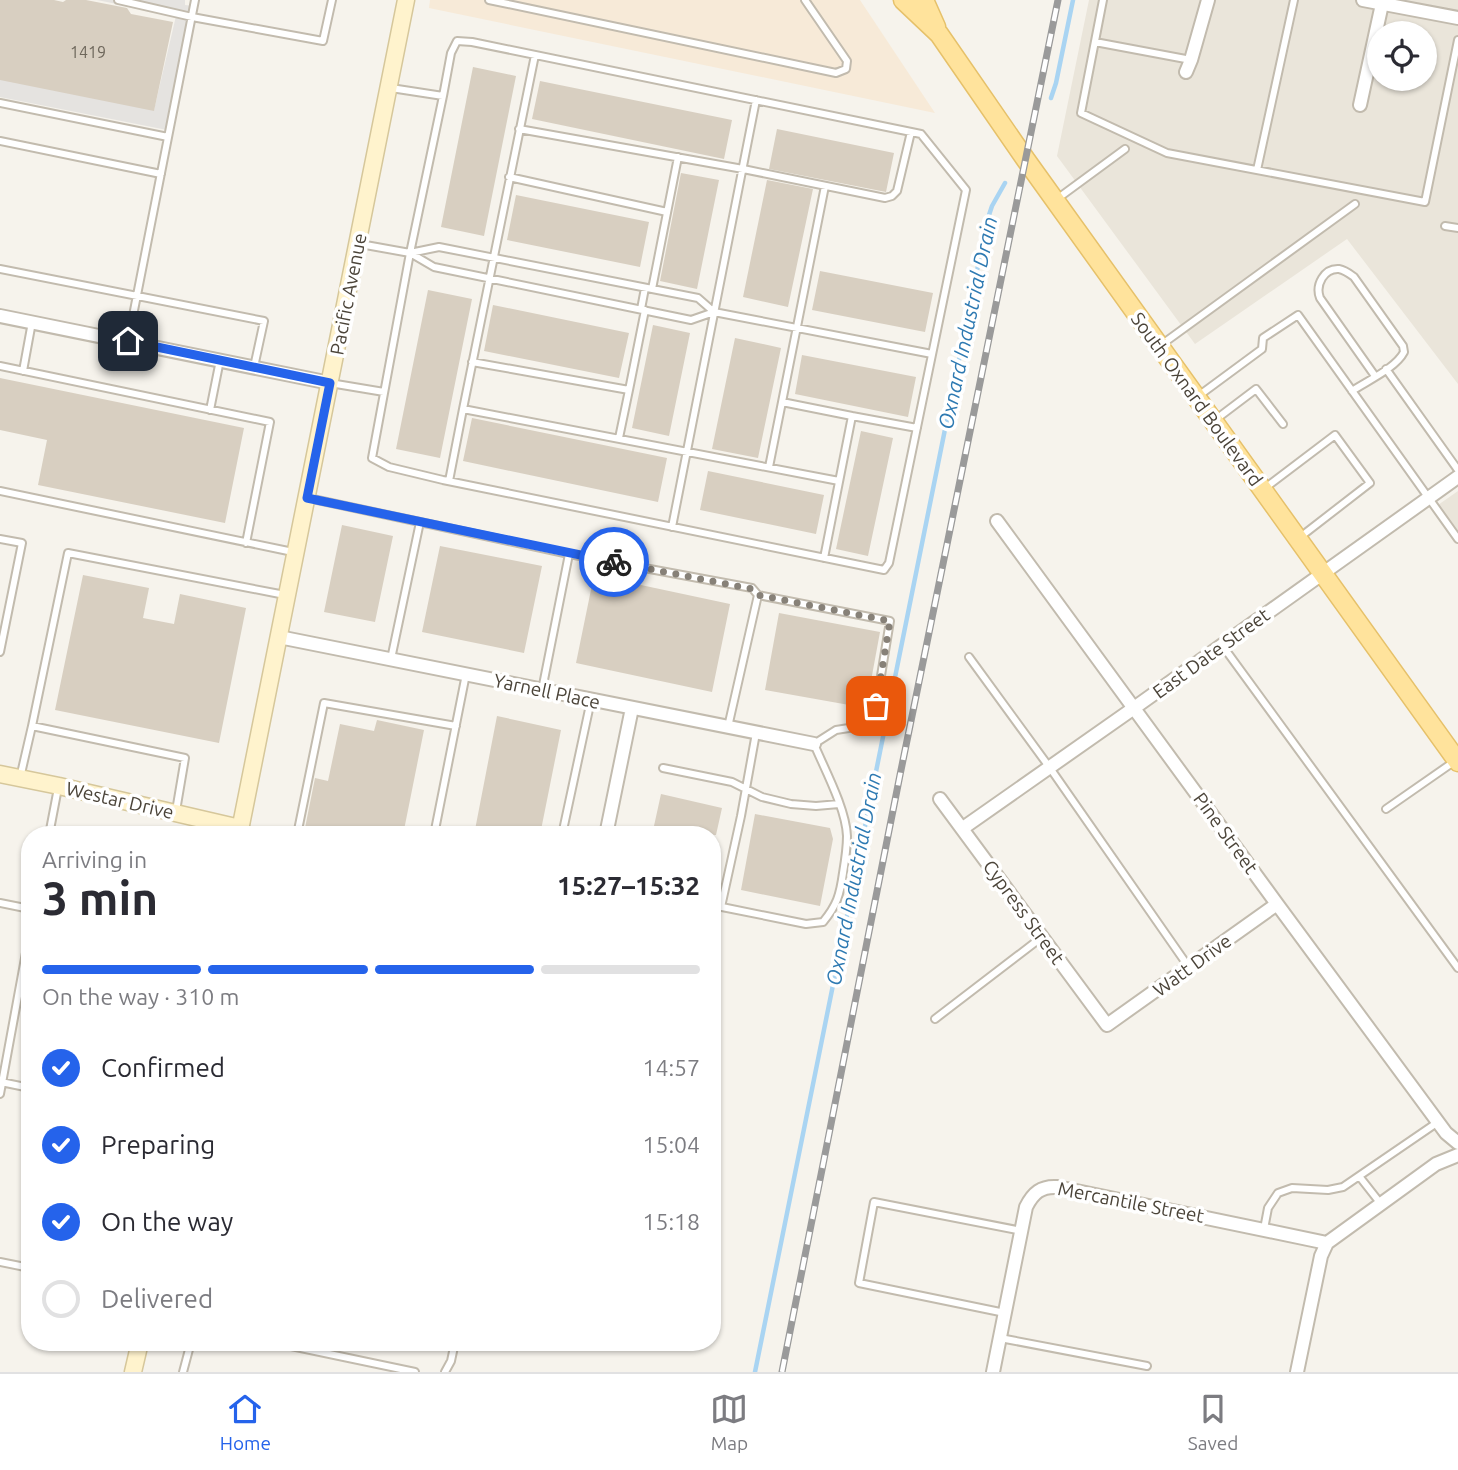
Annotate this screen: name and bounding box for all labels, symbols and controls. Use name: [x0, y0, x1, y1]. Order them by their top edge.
map controls: [1367, 21, 1437, 91]
button: locate: [1367, 21, 1437, 91]
house number: 1419: [70, 43, 106, 61]
water label: Oxnard Industrial Drain: [933, 214, 1001, 431]
street label: Pacific Avenue: [325, 231, 371, 357]
street label: South Oxnard Boulevard: [1127, 308, 1267, 490]
pin: [98, 311, 158, 371]
icon: home: [109, 322, 147, 360]
courier: [579, 527, 649, 597]
icon: bike: [595, 543, 633, 581]
street label: East Date Street: [1148, 603, 1274, 703]
street label: Yarnell Place: [492, 669, 602, 713]
pin: [846, 676, 906, 736]
icon: bag: [857, 687, 895, 725]
water label: Oxnard Industrial Drain: [821, 770, 885, 988]
street label: Westar Drive: [64, 777, 176, 823]
street label: Pine Street: [1189, 788, 1263, 878]
text: Arriving in: [42, 847, 147, 872]
street label: Cypress Street: [979, 856, 1070, 969]
text: 15:27–15:32: [557, 871, 700, 900]
text: 3 min: [42, 872, 158, 924]
street label: Watt Drive: [1149, 929, 1235, 1001]
text: On the way · 310 m: [42, 984, 239, 1009]
icon: check: [42, 1049, 80, 1087]
text: Confirmed: [101, 1053, 225, 1082]
text: 14:57: [642, 1055, 700, 1080]
icon: check: [42, 1126, 80, 1164]
text: Preparing: [101, 1130, 215, 1159]
text: 15:04: [642, 1132, 700, 1157]
street label: Mercantile Street: [1056, 1177, 1207, 1227]
icon: check: [42, 1203, 80, 1241]
text: On the way: [101, 1207, 233, 1236]
text: 15:18: [642, 1209, 700, 1234]
text: Delivered: [101, 1284, 213, 1313]
tab: Home: [220, 1390, 271, 1454]
tab: Map: [710, 1390, 748, 1454]
tab: Saved: [1188, 1390, 1238, 1454]

